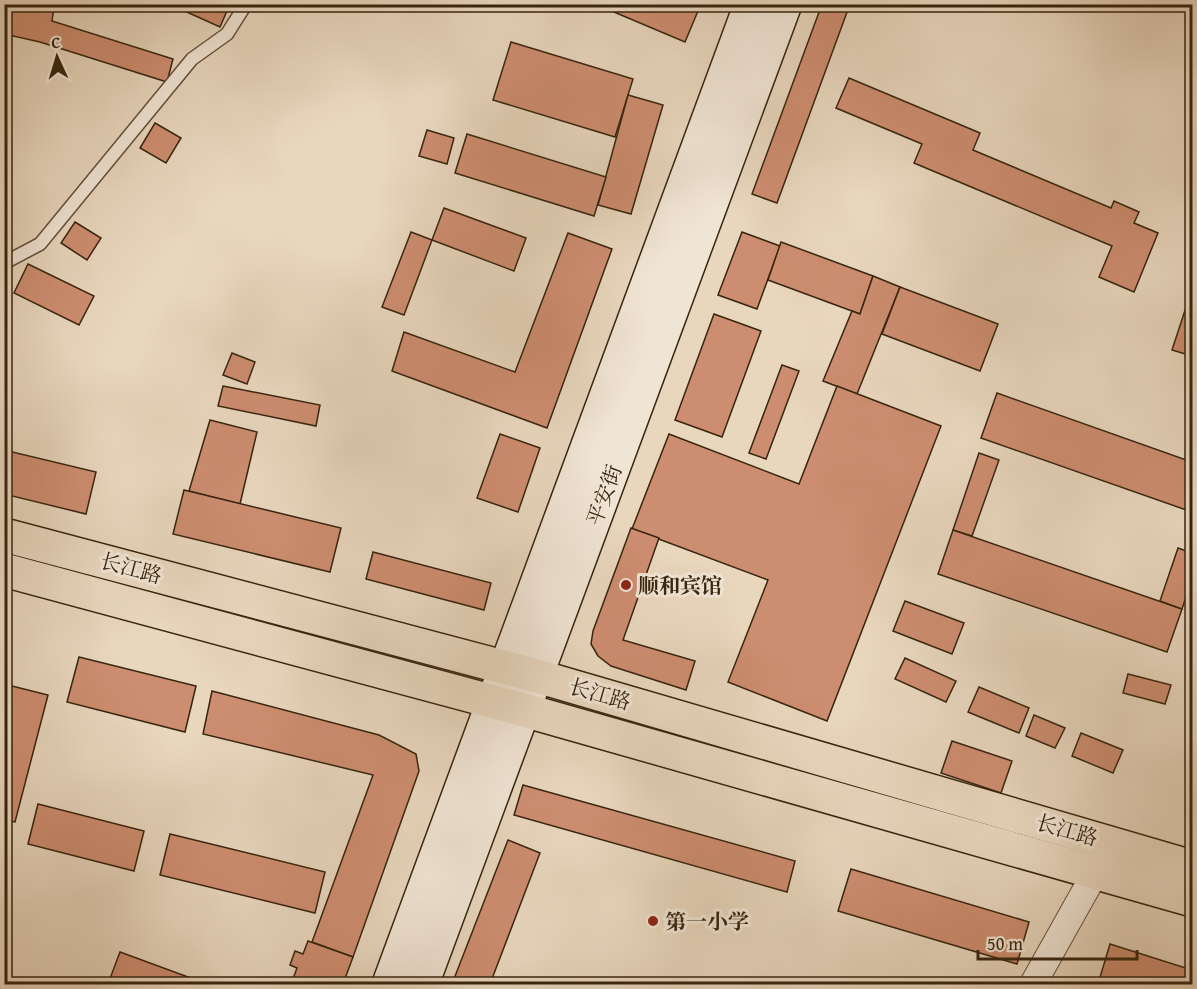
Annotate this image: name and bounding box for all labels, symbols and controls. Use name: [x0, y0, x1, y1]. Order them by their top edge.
north arrow: [27, 27, 87, 87]
text: С: [51, 30, 61, 54]
street label: 平安街: [579, 460, 629, 530]
street label: 长江路: [97, 545, 165, 591]
place label: 顺和宾馆: [638, 570, 722, 601]
marker: 顺和宾馆: [619, 578, 633, 592]
street label: 长江路: [565, 670, 635, 718]
street label: 长江路: [1032, 806, 1102, 854]
place label: 第一小学: [665, 906, 749, 937]
marker: 第一小学: [646, 914, 660, 928]
scale bar: [978, 923, 1137, 961]
text: 50 m: [987, 930, 1023, 957]

